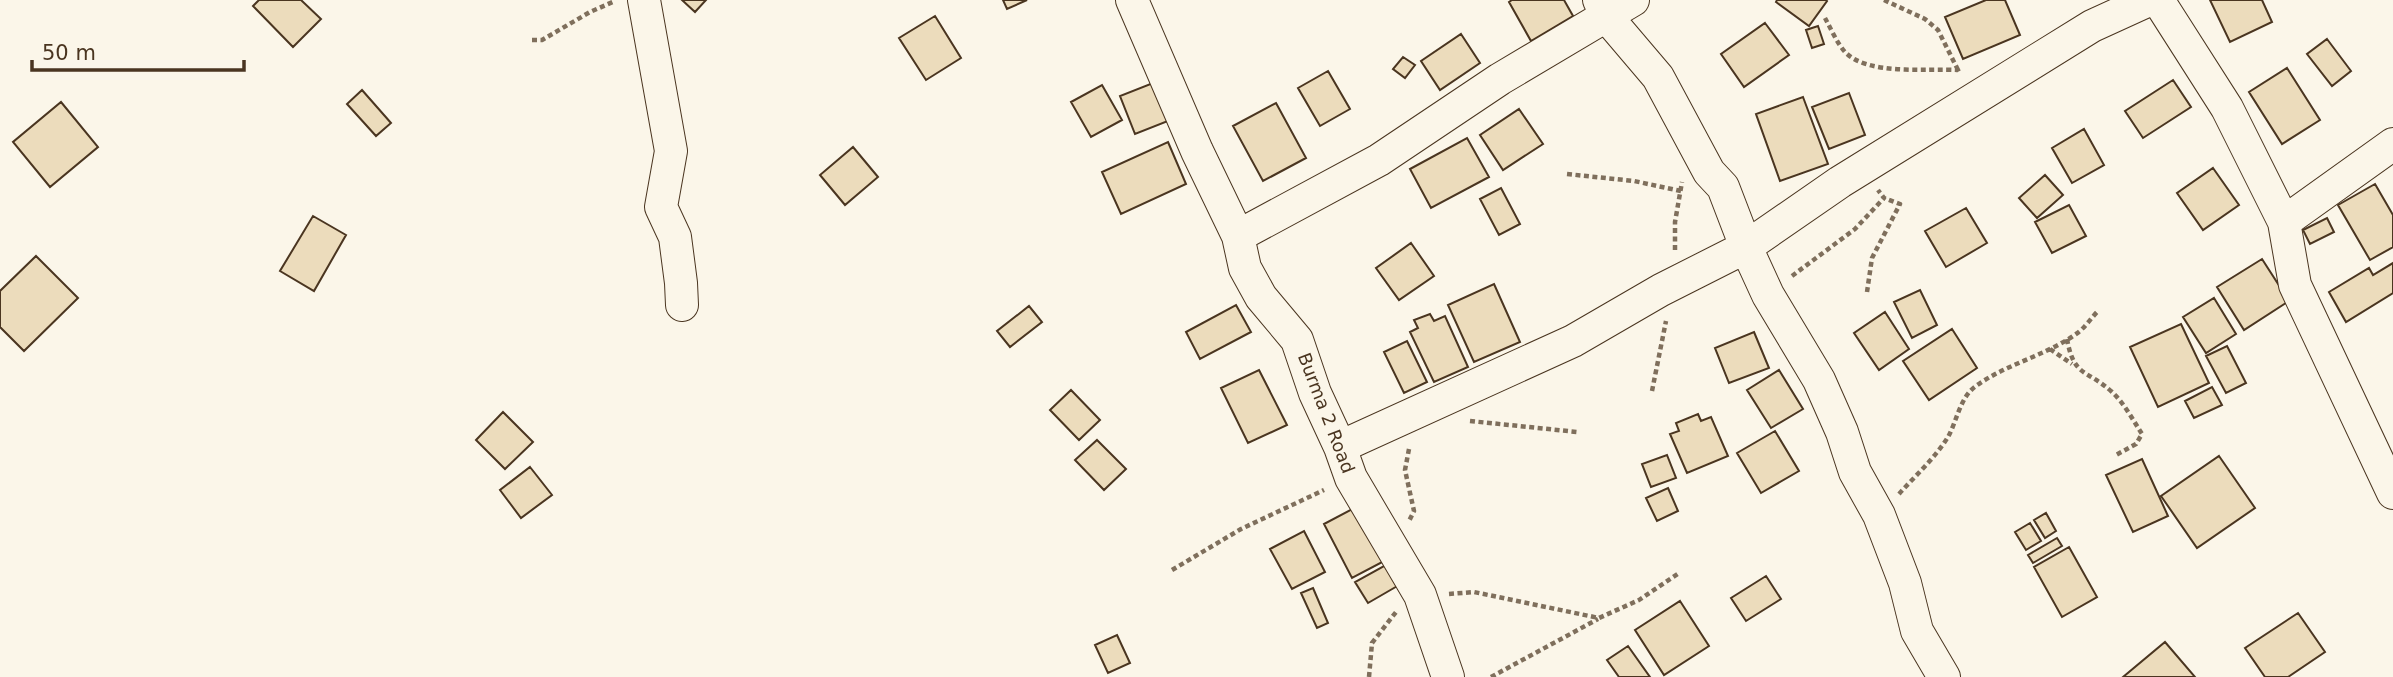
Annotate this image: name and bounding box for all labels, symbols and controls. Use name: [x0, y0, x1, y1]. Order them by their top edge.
scale bar: [32, 28, 243, 72]
text: 50 m: [42, 41, 96, 65]
street label: Burma 2 Road: [1294, 350, 1359, 476]

